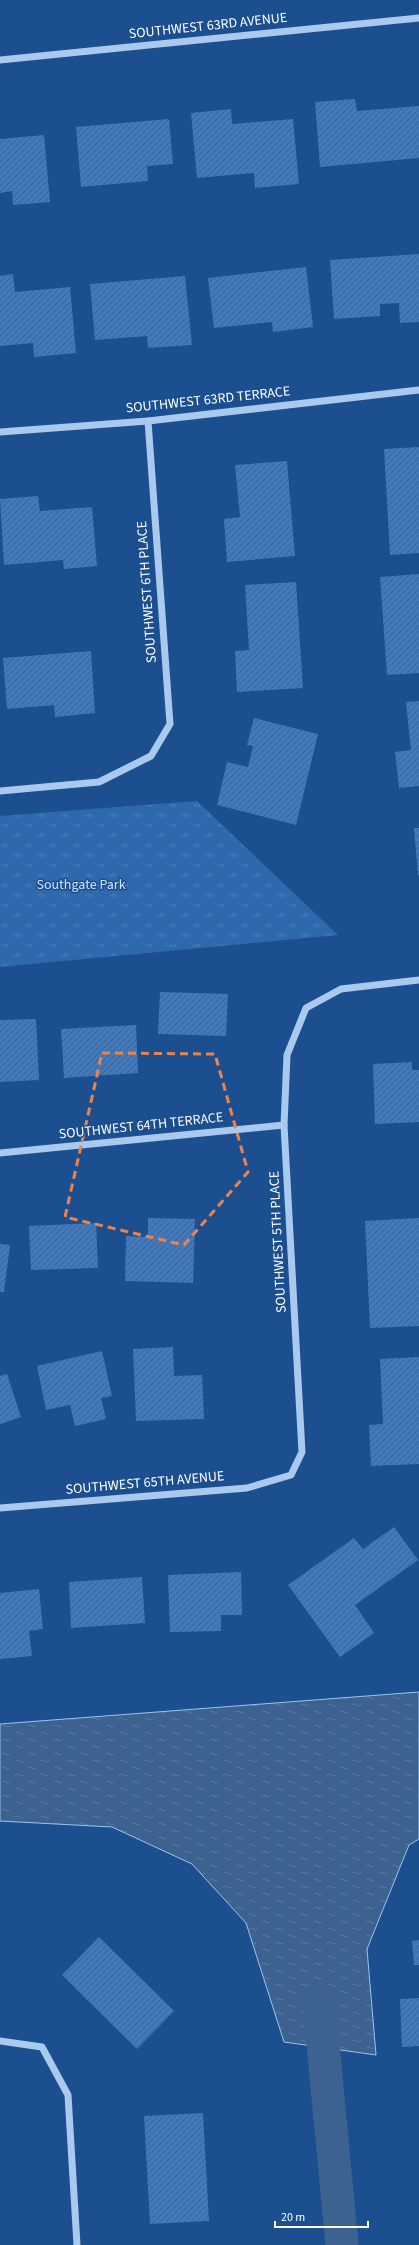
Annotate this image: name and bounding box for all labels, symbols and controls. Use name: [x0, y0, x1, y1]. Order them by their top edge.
street label: SOUTHWEST 63RD AVENUE: [128, 8, 288, 44]
street label: SOUTHWEST 63RD TERRACE: [125, 381, 291, 419]
street label: SOUTHWEST 6TH PLACE: [132, 520, 162, 664]
park label: Southgate Park: [36, 875, 126, 895]
street label: SOUTHWEST 64TH TERRACE: [58, 1107, 224, 1145]
street label: SOUTHWEST 5TH PLACE: [264, 1170, 292, 1314]
street label: SOUTHWEST 65TH AVENUE: [65, 1466, 225, 1500]
scale bar: [275, 2203, 368, 2229]
text: 20 m: [281, 2209, 305, 2226]

